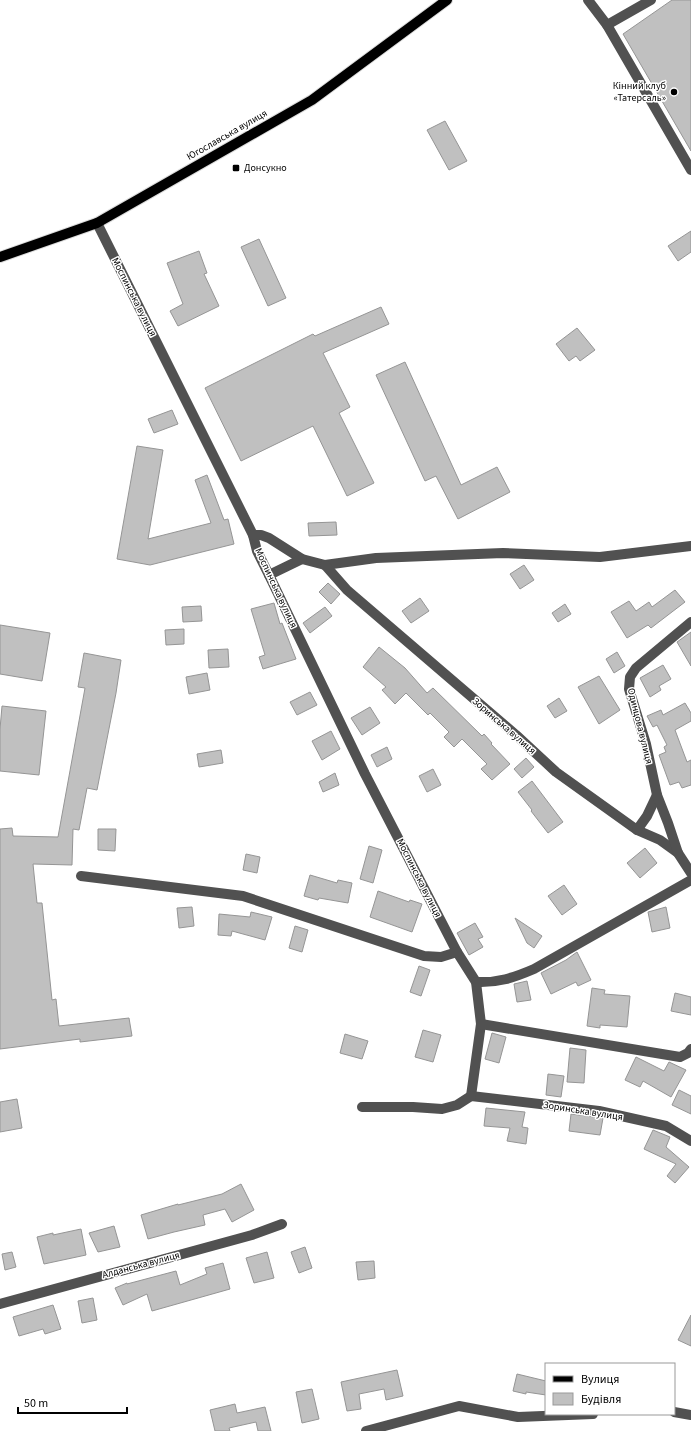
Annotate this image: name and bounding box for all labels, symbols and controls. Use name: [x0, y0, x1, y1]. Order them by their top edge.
place label: Кінний клуб «Татерсаль»: [613, 79, 666, 105]
marker: Кінний клуб «Татерсаль»: [669, 87, 679, 97]
street label: Югославська вулиця: [184, 106, 270, 164]
place label: Донсукно: [244, 161, 287, 175]
marker: Донсукно: [231, 163, 241, 173]
street label: Моспинська вулиця: [108, 255, 160, 339]
street label: Моспинська вулиця: [251, 546, 301, 630]
street label: Одинцова вулиця: [624, 687, 656, 765]
street label: Зоринська вулиця: [469, 694, 539, 758]
street label: Моспинська вулиця: [393, 836, 445, 920]
street label: Зоринська вулиця: [542, 1098, 624, 1124]
street label: Алданська вулиця: [101, 1248, 181, 1282]
legend: [545, 1363, 675, 1415]
text: Вулиця: [581, 1371, 619, 1388]
scale bar: [18, 1389, 127, 1415]
text: Будівля: [581, 1391, 621, 1408]
text: 50 m: [24, 1395, 48, 1412]

